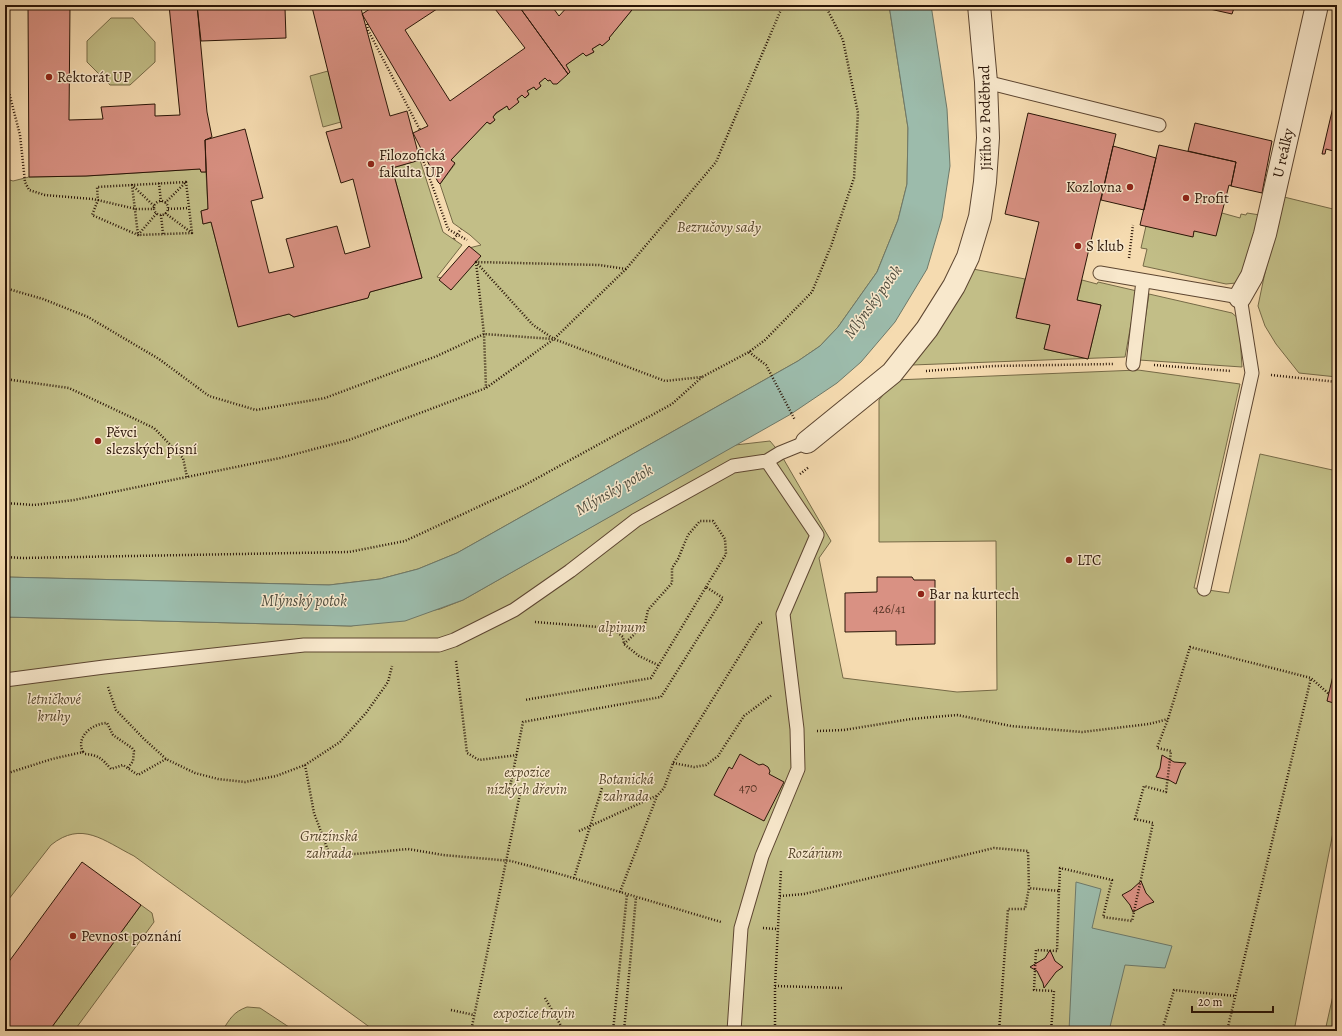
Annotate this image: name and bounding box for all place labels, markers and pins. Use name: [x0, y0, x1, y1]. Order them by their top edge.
place label: Rektorát UP: [57, 67, 131, 87]
marker: Rektorát UP: [44, 72, 54, 82]
place label: Filozofická fakulta UP: [379, 145, 445, 182]
marker: Filozofická fakulta UP: [366, 159, 376, 169]
place label: Kozlovna: [1066, 177, 1122, 197]
marker: Kozlovna: [1125, 182, 1135, 192]
place label: Profit: [1194, 188, 1229, 208]
marker: Profit: [1181, 193, 1191, 203]
place label: S klub: [1086, 236, 1124, 256]
marker: S klub: [1073, 241, 1083, 251]
place label: Pěvci slezských písní: [106, 422, 197, 459]
marker: Pěvci slezských písní: [93, 436, 103, 446]
place label: LTC: [1077, 550, 1101, 570]
marker: LTC: [1064, 555, 1074, 565]
place label: Bar na kurtech: [929, 584, 1019, 604]
marker: Bar na kurtech: [916, 589, 926, 599]
place label: Pevnost poznání: [81, 926, 182, 946]
marker: Pevnost poznání: [68, 931, 78, 941]

